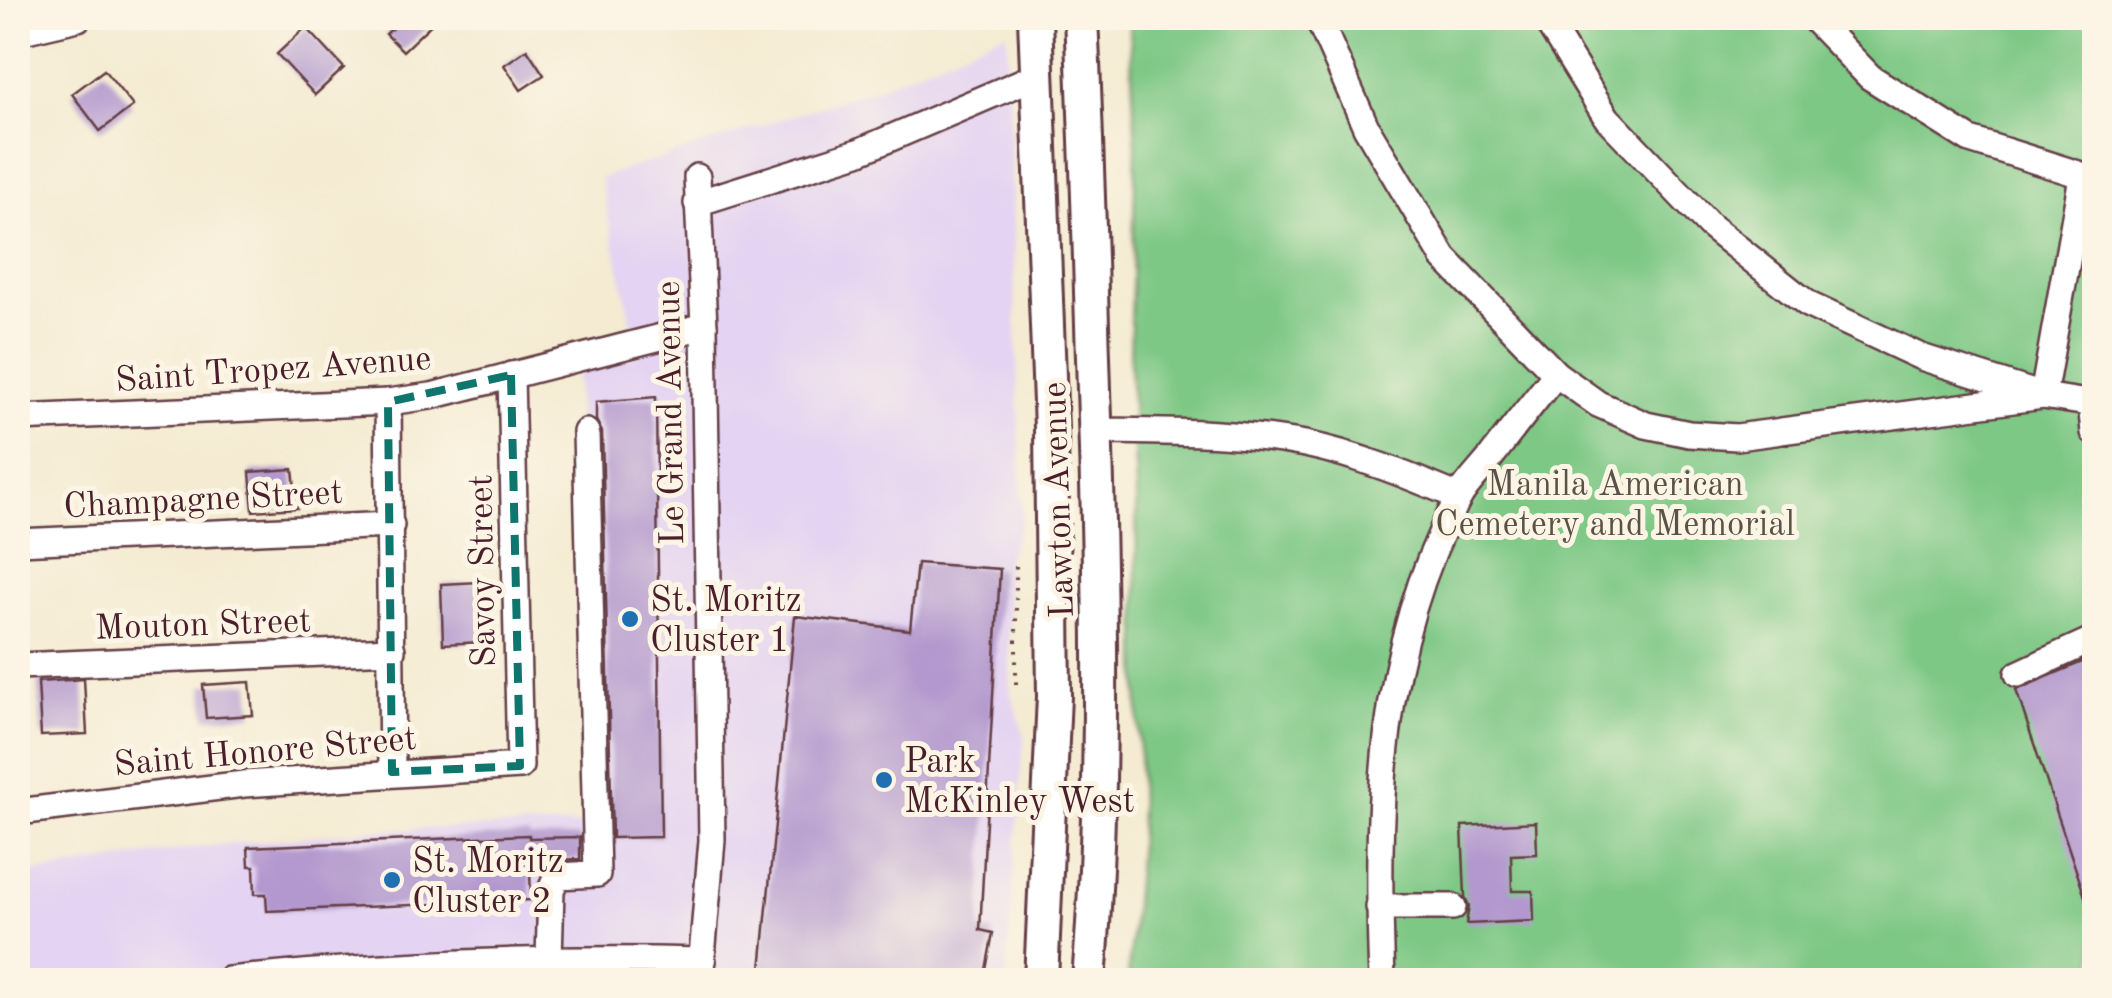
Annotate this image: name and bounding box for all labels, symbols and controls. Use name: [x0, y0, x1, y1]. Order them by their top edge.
street label: Le Grand Avenue: [652, 281, 691, 545]
street label: Saint Tropez Avenue: [114, 342, 432, 399]
street label: Lawton Avenue: [1038, 381, 1081, 619]
park label: Manila American Cemetery and Memorial: [1435, 468, 1795, 543]
street label: Savoy Street: [464, 474, 503, 668]
street label: Champagne Street: [63, 476, 344, 525]
place label: St. Moritz Cluster 1: [650, 584, 802, 659]
street label: Mouton Street: [94, 604, 312, 647]
marker: St. Moritz Cluster 1: [619, 608, 641, 630]
street label: Saint Honore Street: [112, 722, 418, 783]
place label: Park McKinley West: [904, 745, 1135, 820]
marker: Park McKinley West: [873, 769, 895, 791]
place label: St. Moritz Cluster 2: [412, 845, 564, 920]
marker: St. Moritz Cluster 2: [381, 869, 403, 891]

